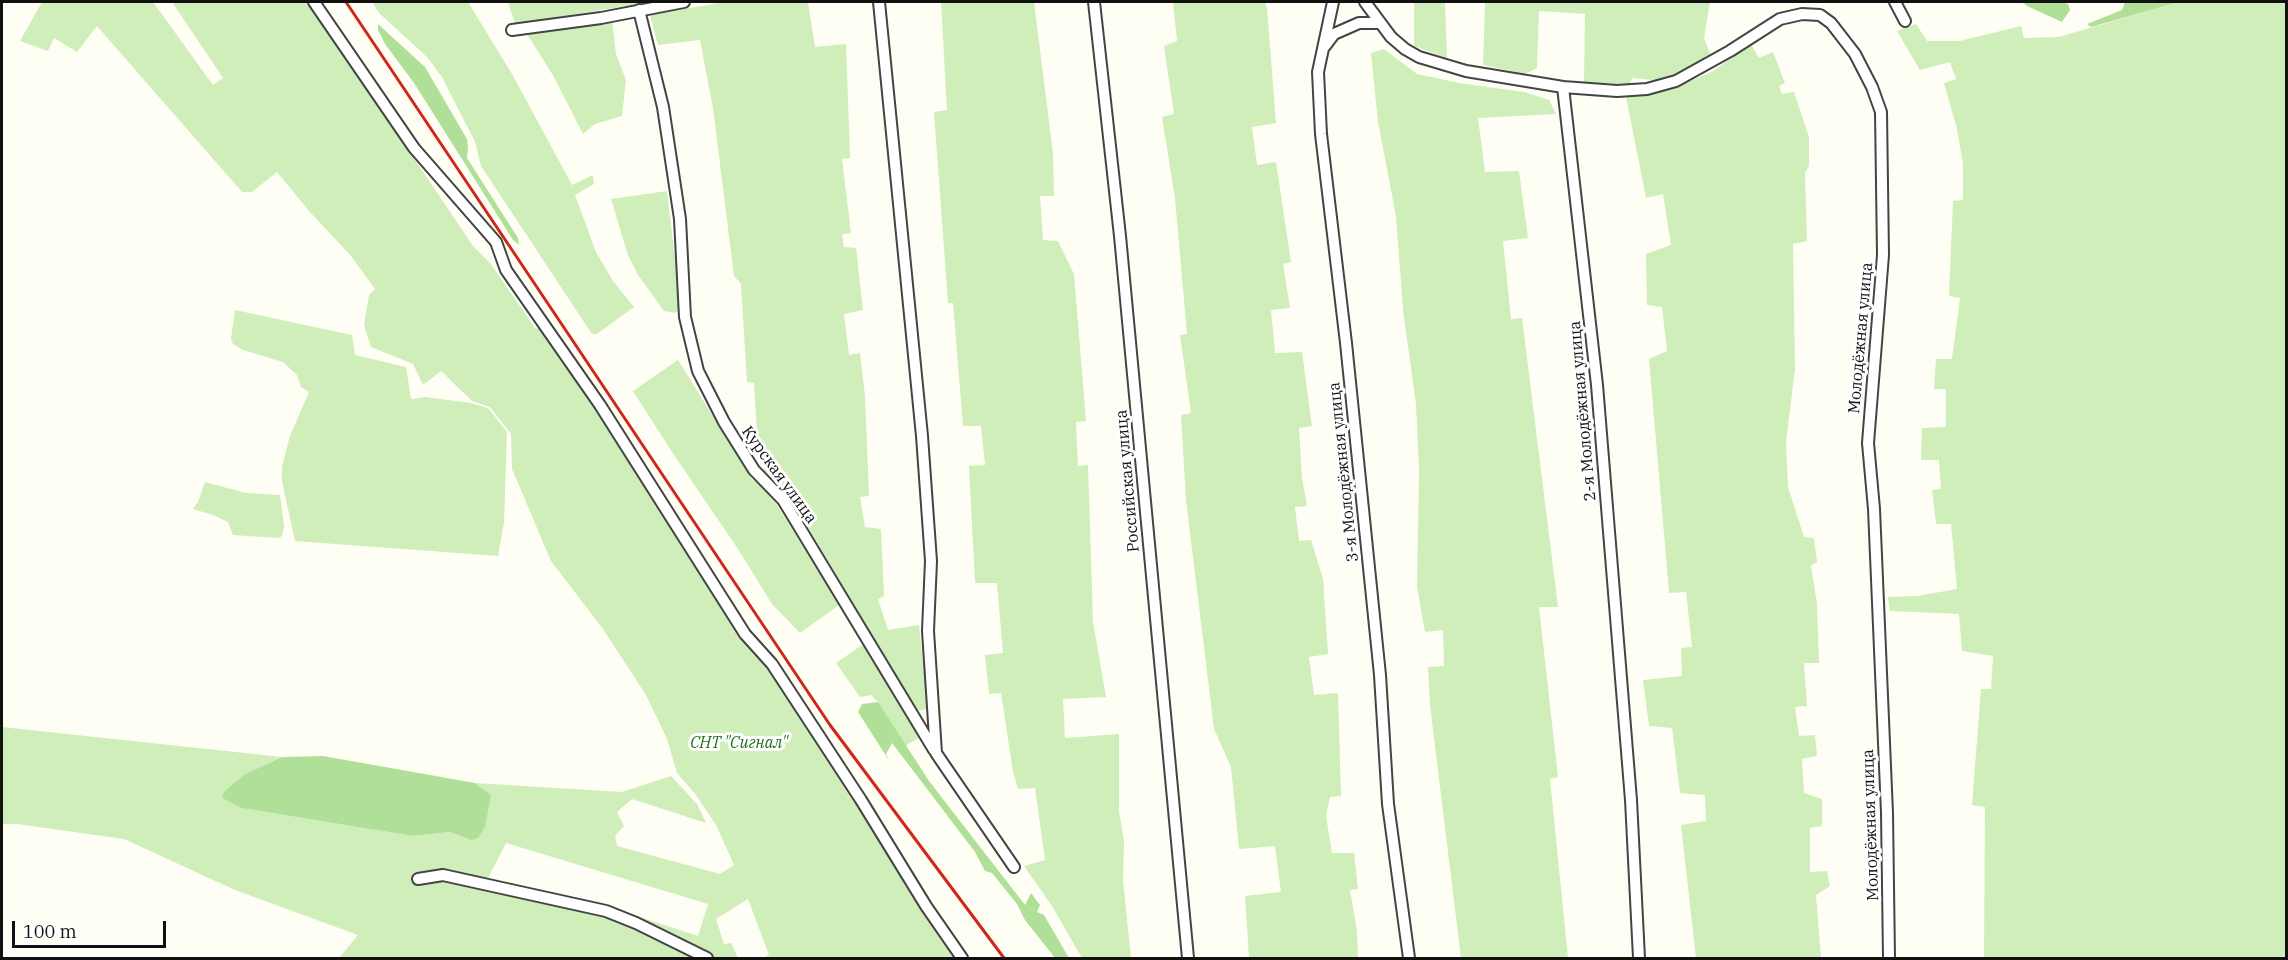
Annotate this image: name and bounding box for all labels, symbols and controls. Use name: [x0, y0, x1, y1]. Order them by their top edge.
street label: Молодёжная улица: [1845, 262, 1877, 414]
street label: 2-я Молодёжная улица: [1566, 320, 1600, 502]
street label: 3-я Молодёжная улица: [1325, 381, 1363, 563]
street label: Российская улица: [1112, 409, 1144, 553]
street label: Курская улица: [737, 423, 821, 527]
park label: СНТ "Сигнал": [690, 733, 788, 753]
street label: Молодёжная улица: [1859, 749, 1883, 901]
scale bar: [15, 909, 170, 947]
text: 100 m: [23, 920, 77, 943]

